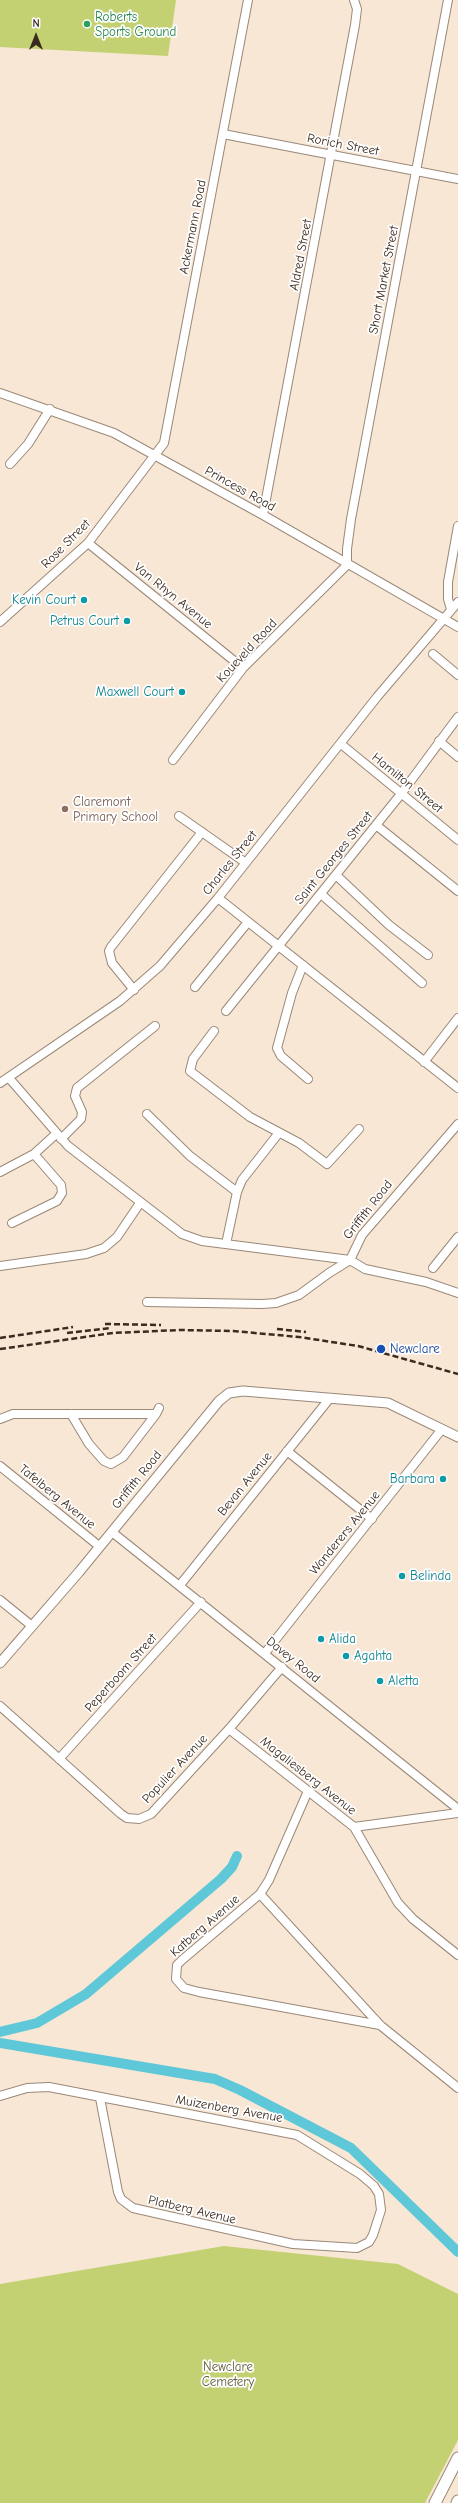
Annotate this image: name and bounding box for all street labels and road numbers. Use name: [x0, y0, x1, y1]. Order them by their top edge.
street label: Rorich Street: [306, 130, 380, 160]
street label: Ackermann Road: [176, 179, 210, 275]
street label: Aldred Street: [286, 218, 316, 292]
street label: Short Market Street: [366, 224, 402, 336]
street label: Princess Road: [202, 463, 278, 515]
street label: Rose Street: [38, 516, 94, 572]
street label: Van Rhyn Avenue: [131, 560, 215, 632]
street label: Koueveld Road: [214, 616, 280, 686]
street label: Hamilton Street: [368, 750, 446, 816]
street label: Saint Georges Street: [292, 808, 376, 908]
street label: Charles Street: [199, 828, 261, 898]
street label: Griffith Road: [340, 1177, 396, 1243]
street label: Griffith Road: [109, 1448, 165, 1512]
street label: Bevan Avenue: [215, 1449, 275, 1519]
street label: Tafelberg Avenue: [16, 1461, 98, 1533]
street label: Wanderers Avenue: [306, 1488, 384, 1578]
street label: Peperboom Street: [82, 1631, 160, 1715]
street label: Davey Road: [263, 1634, 323, 1686]
street label: Populier Avenue: [139, 1731, 211, 1807]
street label: Magaliesberg Avenue: [257, 1734, 359, 1818]
street label: Katberg Avenue: [167, 1892, 243, 1960]
street label: Muizenberg Avenue: [174, 2092, 284, 2126]
street label: Platberg Avenue: [147, 2192, 237, 2228]

